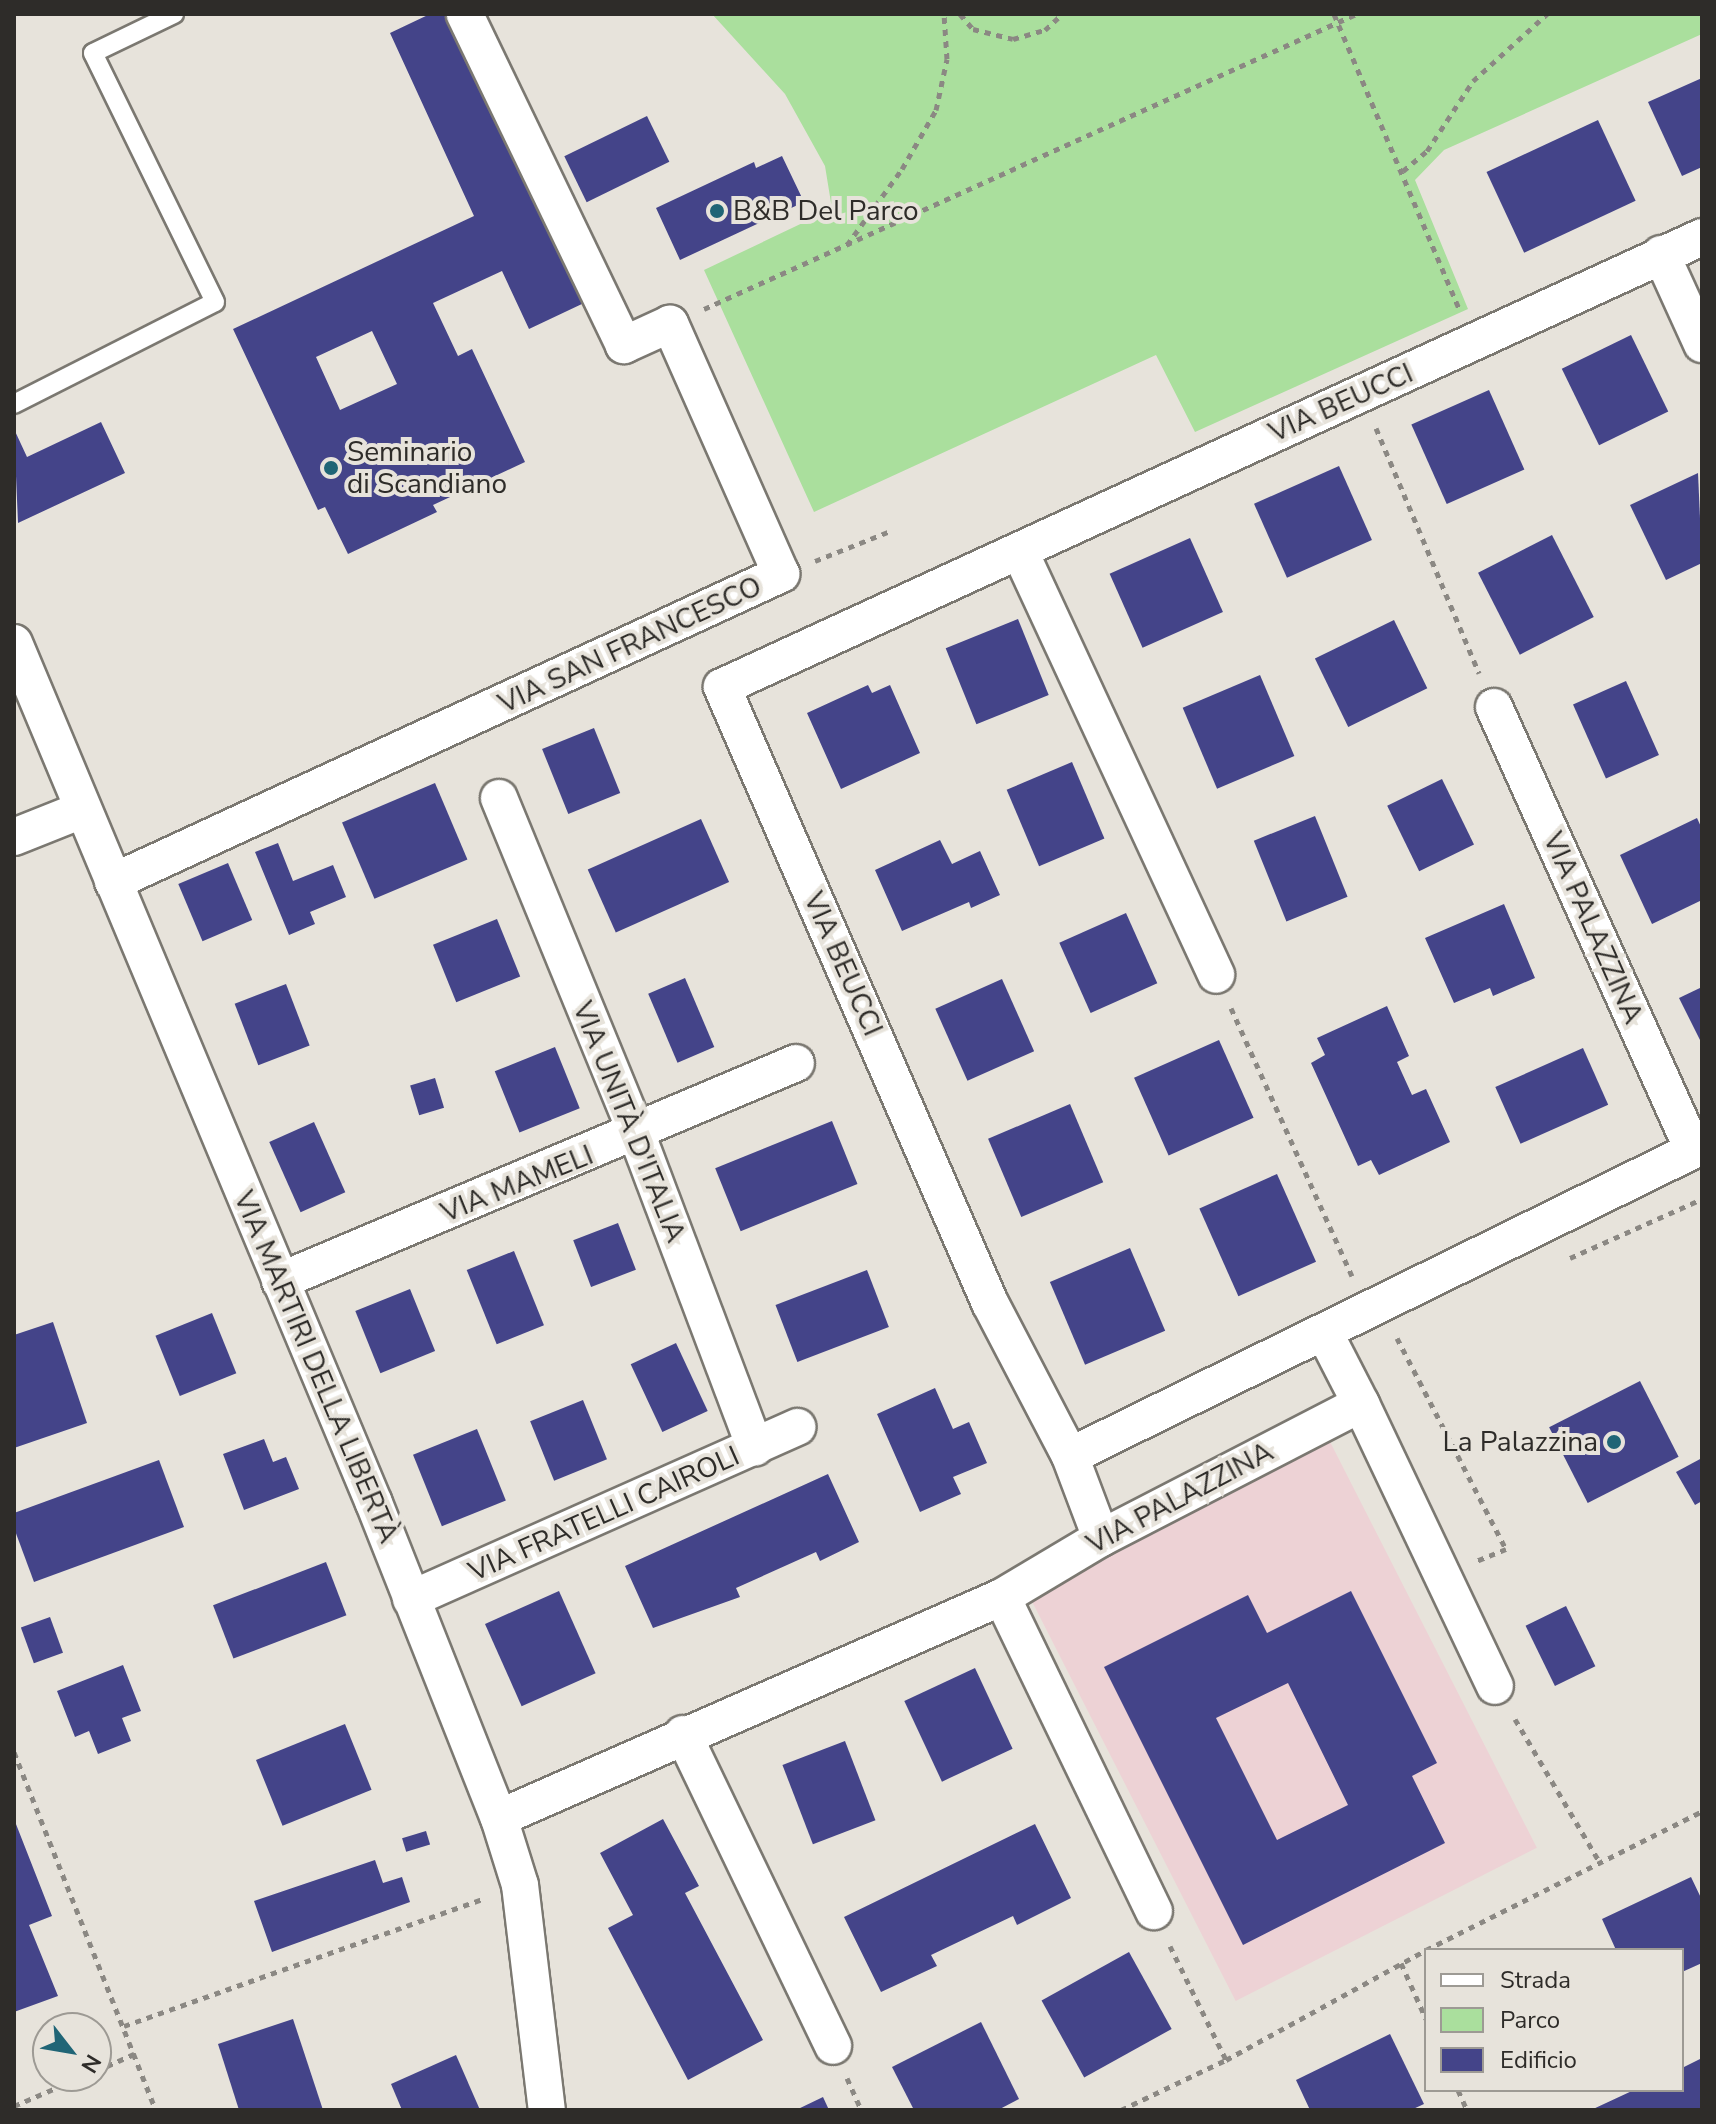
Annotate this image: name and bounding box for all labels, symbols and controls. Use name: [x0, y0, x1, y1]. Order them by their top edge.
place label: B&B Del Parco: [733, 194, 919, 228]
marker: B&B Del Parco: [708, 202, 726, 220]
street label: VIA BEUCCI: [1264, 356, 1418, 450]
place label: Seminario di Scandiano: [347, 435, 507, 501]
marker: Seminario di Scandiano: [322, 459, 340, 477]
street label: VIA SAN FRANCESCO: [493, 569, 767, 721]
street label: VIA PALAZZINA: [1536, 827, 1650, 1029]
street label: VIA BEUCCI: [796, 887, 890, 1041]
street label: VIA UNITÀ D'ITALIA: [565, 997, 693, 1247]
street label: VIA MAMELI: [436, 1138, 598, 1230]
street label: VIA MARTIRI DELLA LIBERTÀ: [226, 1186, 406, 1548]
place label: La Palazzina: [1443, 1425, 1598, 1459]
marker: La Palazzina: [1605, 1433, 1623, 1451]
street label: VIA PALAZZINA: [1081, 1435, 1279, 1561]
street label: VIA FRATELLI CAIROLI: [464, 1439, 744, 1589]
legend: [1424, 1948, 1684, 2092]
text: Strada: [1500, 1964, 1571, 1996]
text: Parco: [1500, 2004, 1560, 2036]
north arrow: [32, 2012, 112, 2092]
text: Edificio: [1500, 2044, 1577, 2076]
text: N: [74, 2049, 108, 2078]

